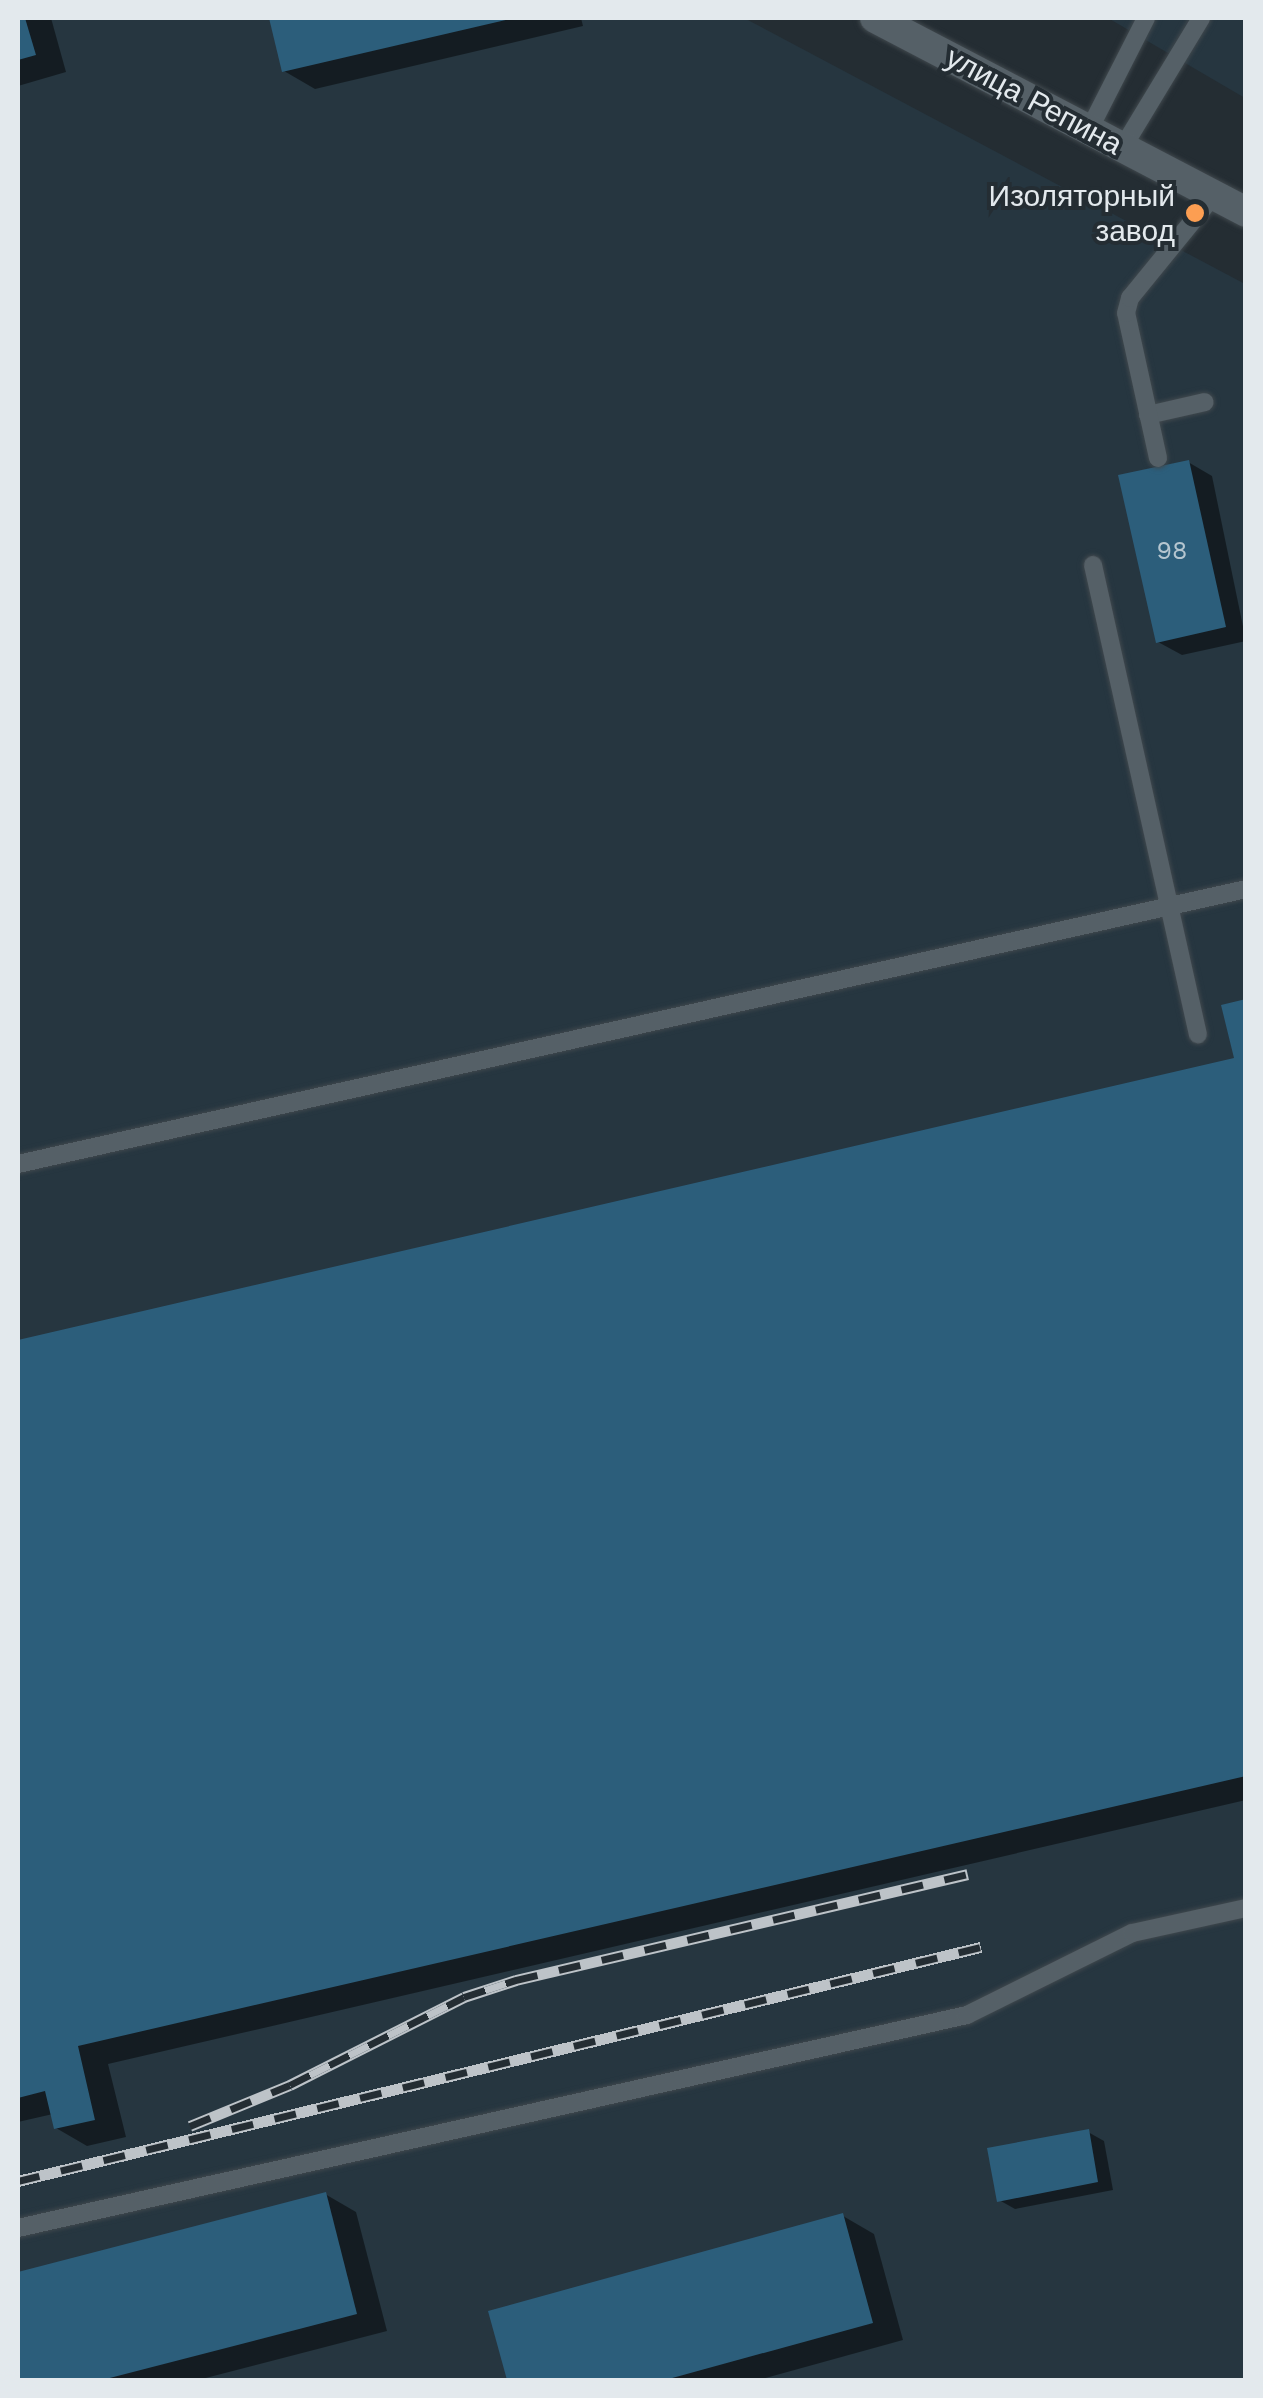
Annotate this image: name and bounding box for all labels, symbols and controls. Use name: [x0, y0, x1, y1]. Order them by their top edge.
street label: улица Репина: [940, 39, 1128, 163]
place label: Изоляторный завод: [989, 178, 1175, 248]
marker: Изоляторный завод: [1184, 202, 1206, 224]
house number: 98: [1157, 536, 1187, 566]

